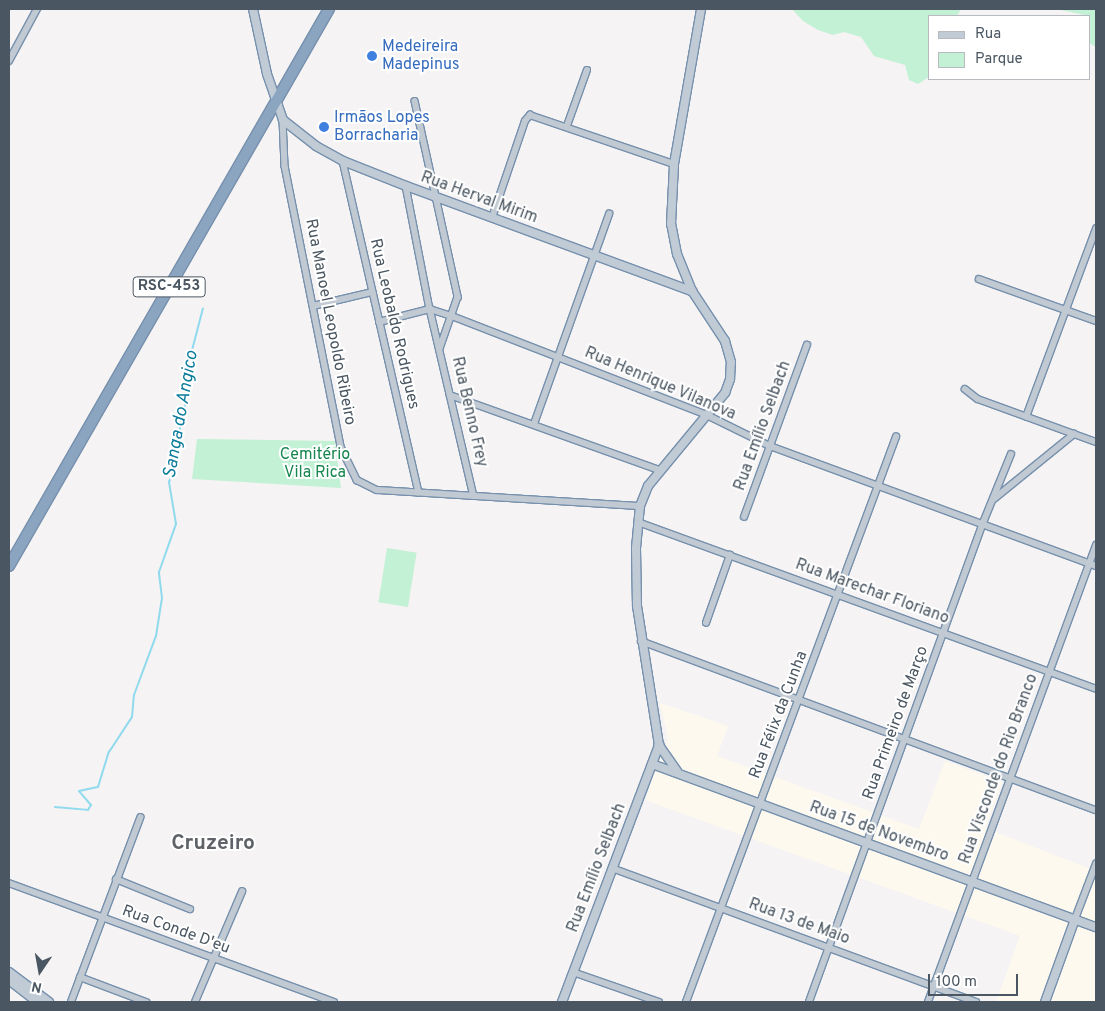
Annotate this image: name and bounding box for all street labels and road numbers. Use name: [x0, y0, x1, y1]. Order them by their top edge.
street label: Rua Herval Mirim: [418, 168, 540, 228]
street label: Rua Manoel Leopoldo Ribeiro: [301, 217, 359, 427]
street label: Rua Leobaldo Rodrigues: [365, 237, 423, 411]
road number: RSC-453: [132, 274, 206, 300]
street label: Rua Henrique Vilanova: [581, 343, 739, 425]
street label: Rua Benno Frey: [447, 355, 491, 469]
street label: Rua Emílio Selbach: [731, 358, 795, 494]
street label: Rua Marechar Floriano: [793, 555, 951, 629]
street label: Rua Primeiro de Março: [859, 644, 933, 802]
street label: Rua Félix da Cunha: [746, 648, 812, 782]
street label: Rua Visconde do Rio Branco: [956, 671, 1042, 867]
street label: Rua 15 de Novembro: [807, 798, 951, 866]
street label: Rua Emílio Selbach: [564, 801, 630, 935]
street label: Rua 13 de Maio: [746, 895, 852, 949]
street label: Rua Conde D'eu: [119, 902, 233, 958]

